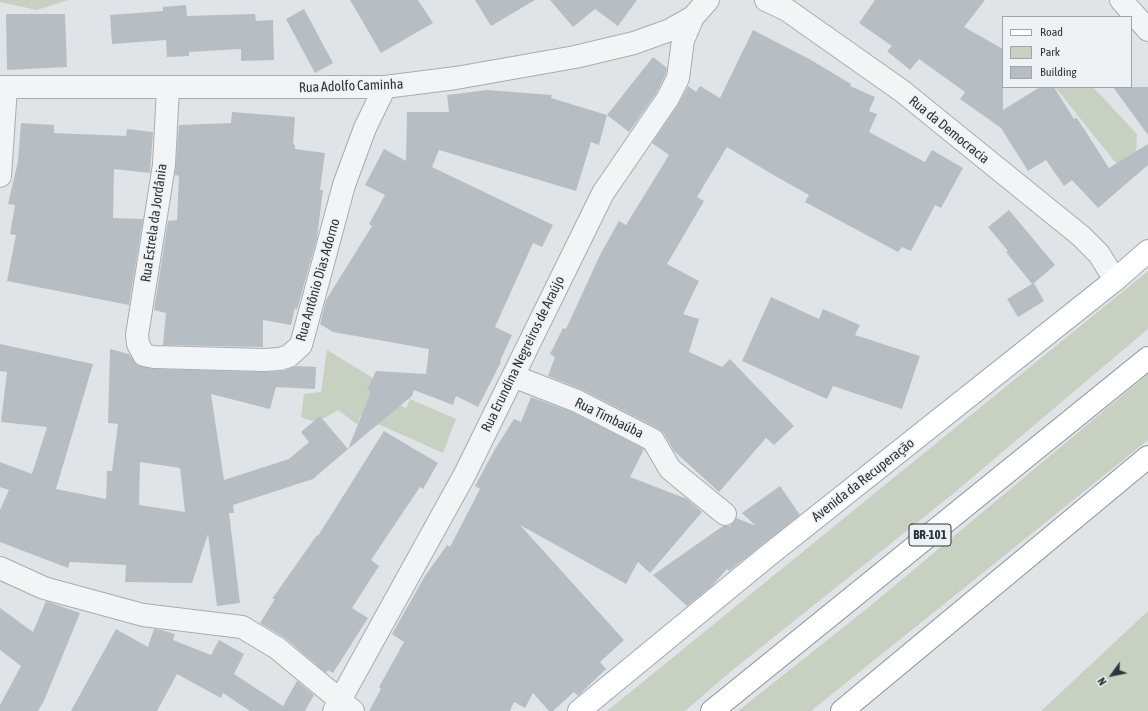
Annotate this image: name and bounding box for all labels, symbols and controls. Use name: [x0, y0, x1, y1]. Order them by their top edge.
legend: [1002, 16, 1132, 88]
text: Road: [1040, 25, 1063, 39]
text: Park: [1040, 45, 1060, 59]
text: Building: [1040, 65, 1077, 79]
street label: Rua Adolfo Caminha: [298, 76, 404, 96]
street label: Rua da Democracia: [905, 92, 993, 168]
street label: Rua Estrela da Jordânia: [137, 163, 171, 283]
street label: Rua Antônio Dias Adorno: [292, 217, 344, 343]
street label: Rua Erundina Negreiros de Araújo: [478, 273, 568, 435]
street label: Rua Timbaúba: [572, 394, 646, 442]
street label: Avenida da Recuperação: [808, 435, 918, 525]
road number: BR-101: [909, 524, 951, 546]
north arrow: [1092, 655, 1132, 695]
text: N: [1095, 676, 1109, 688]

